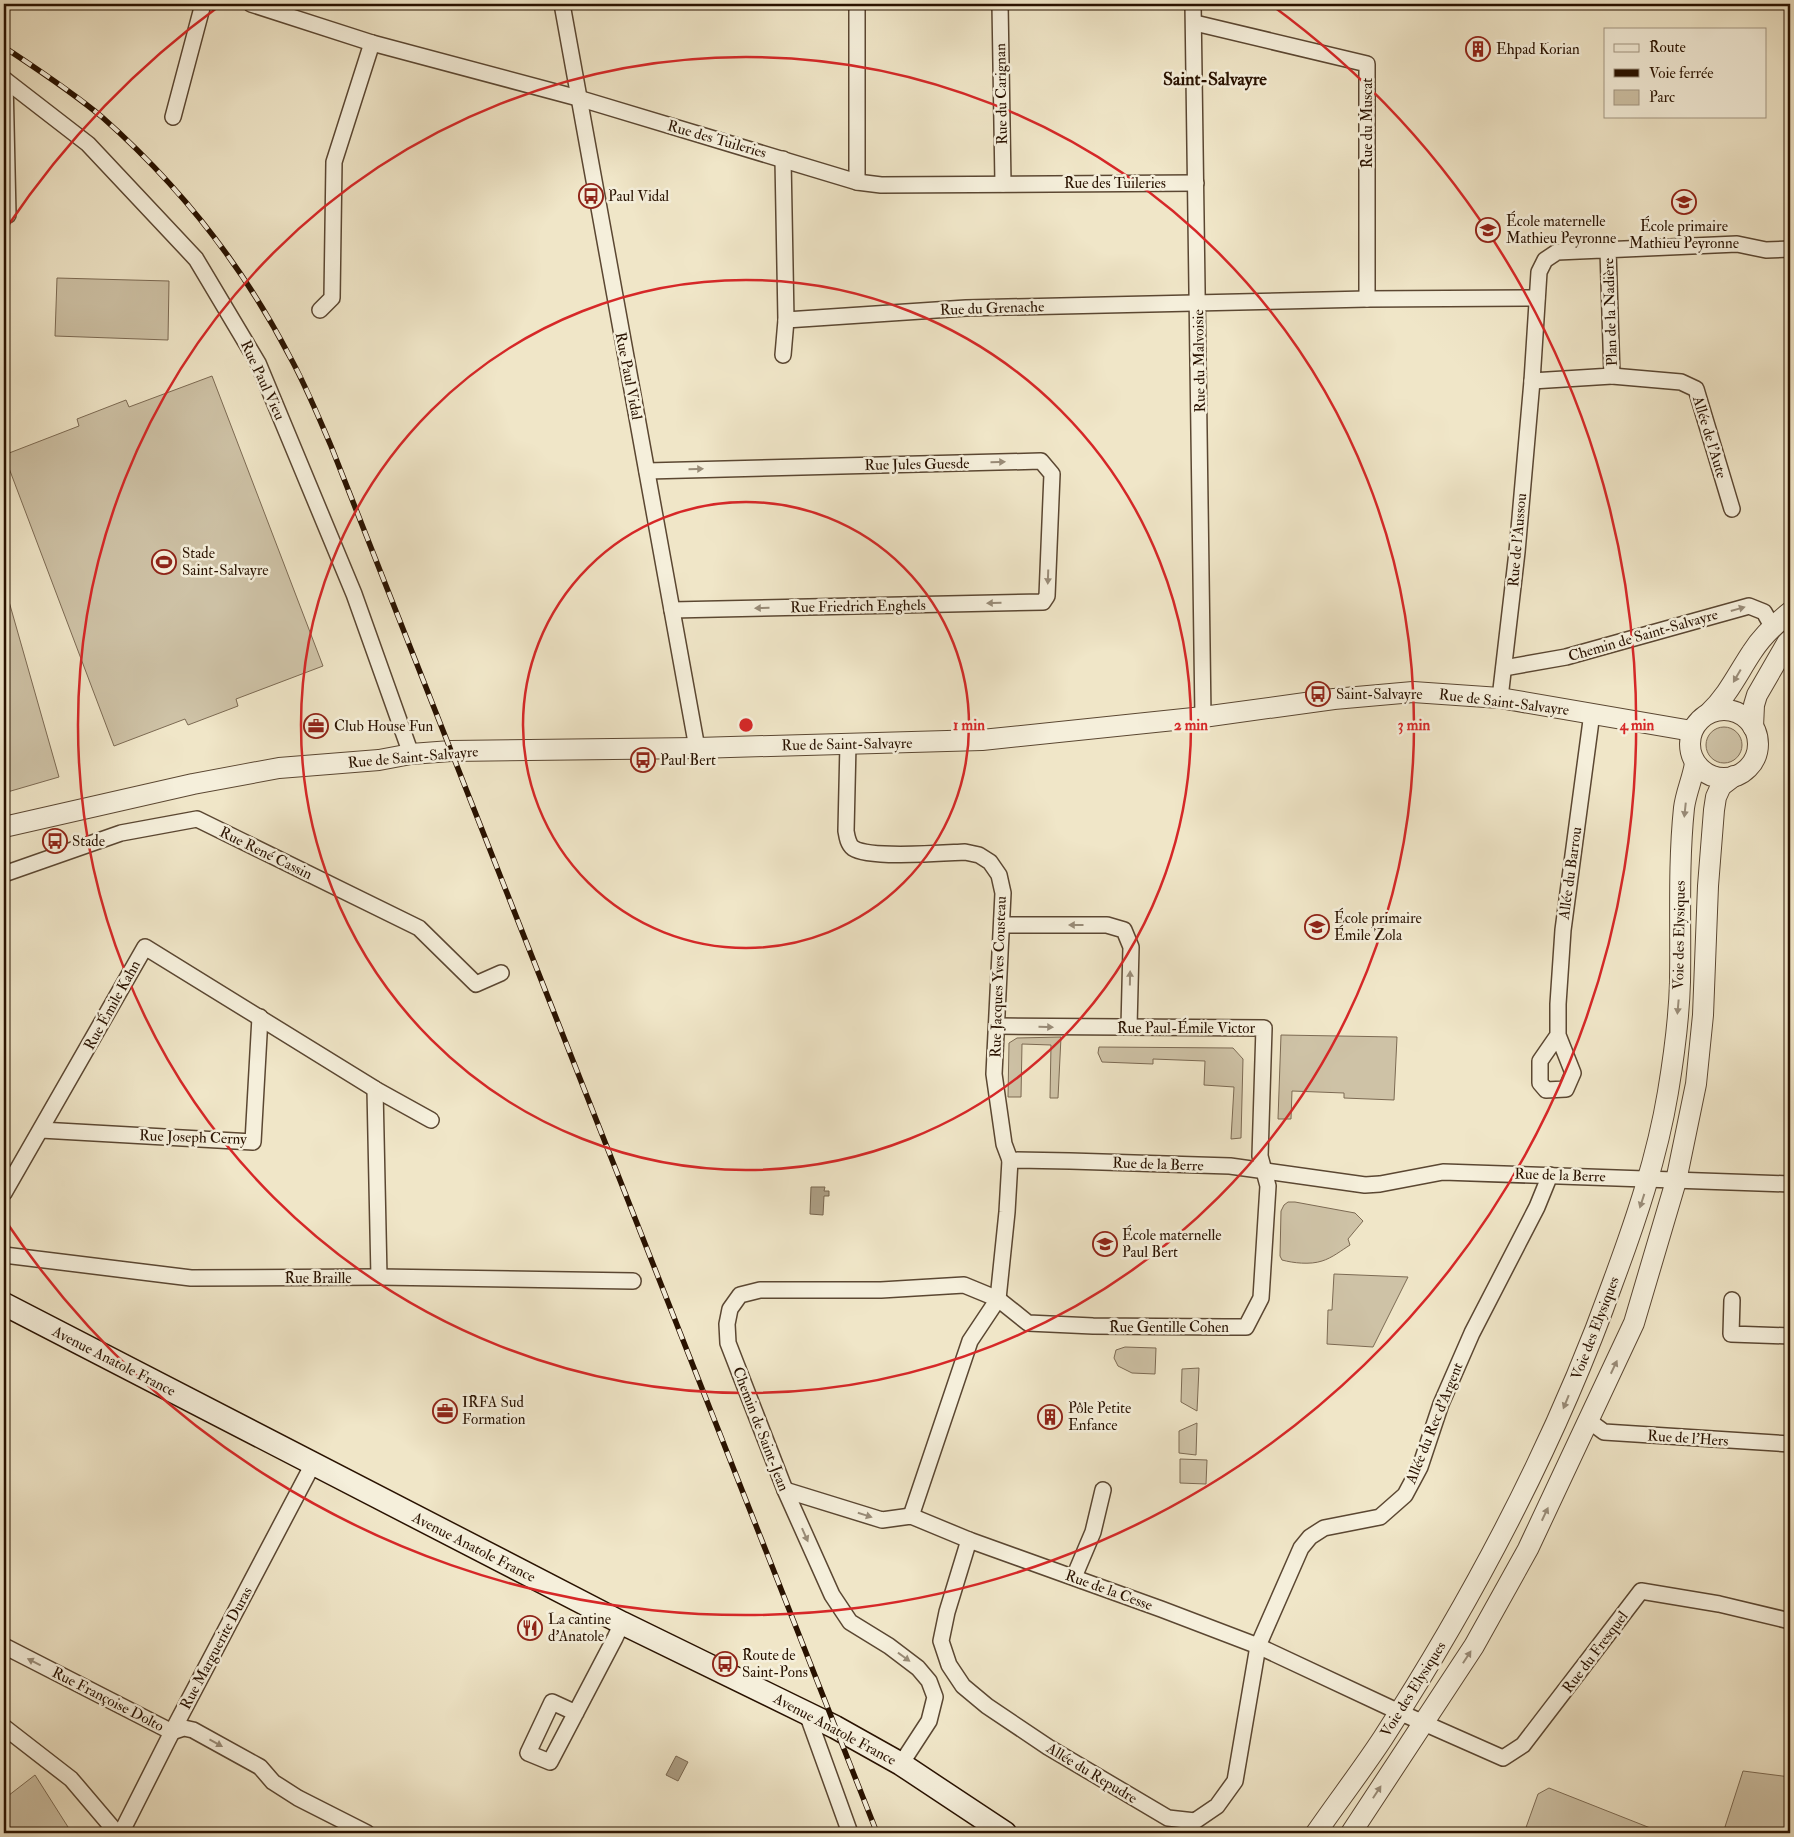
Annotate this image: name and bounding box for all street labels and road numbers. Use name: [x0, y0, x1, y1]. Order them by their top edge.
street label: Rue du Carignan: [991, 43, 1012, 145]
street label: Rue du Muscat: [1358, 78, 1377, 168]
street label: Rue des Tuileries: [665, 116, 769, 163]
street label: Rue des Tuileries: [1064, 174, 1166, 193]
street label: Plan de la Nadière: [1599, 258, 1622, 366]
street label: Rue du Grenache: [939, 297, 1045, 320]
street label: Rue du Malvoisie: [1189, 309, 1210, 413]
street label: Rue Paul Vidal: [611, 331, 646, 422]
street label: Rue Paul Vieu: [236, 337, 289, 423]
street label: Allée de l'Aute: [1688, 393, 1731, 481]
street label: Rue Jules Guesde: [864, 454, 970, 476]
street label: Rue de l'Aussou: [1504, 492, 1531, 588]
street label: Rue Friedrich Enghels: [790, 596, 926, 617]
street label: Chemin de Saint-Salvayre: [1566, 605, 1720, 666]
street label: Rue de Saint-Salvayre: [1438, 685, 1570, 720]
street label: Rue de Saint-Salvayre: [781, 734, 913, 755]
street label: Rue de Saint-Salvayre: [347, 742, 479, 773]
street label: Rue René Cassin: [216, 823, 316, 884]
street label: Allée du Barrou: [1554, 825, 1586, 922]
street label: Voie des Elysiques: [1669, 880, 1690, 990]
street label: Rue Jacques Yves Cousteau: [986, 896, 1012, 1058]
street label: Rue Émile Kahn: [78, 956, 145, 1053]
street label: Rue Paul-Émile Victor: [1117, 1017, 1255, 1038]
street label: Rue Joseph Cerny: [139, 1126, 248, 1150]
street label: Rue de la Berre: [1112, 1153, 1204, 1176]
street label: Rue de la Berre: [1514, 1164, 1606, 1187]
street label: Rue Braille: [284, 1269, 352, 1288]
street label: Voie des Elysiques: [1567, 1274, 1624, 1383]
street label: Rue Gentille Cohen: [1109, 1318, 1229, 1337]
street label: Avenue Anatole France: [48, 1322, 179, 1401]
street label: Allée du Rec d'Argent: [1401, 1360, 1468, 1488]
street label: Chemin de Saint-Jean: [727, 1364, 793, 1495]
street label: Rue de l'Hers: [1647, 1426, 1729, 1451]
street label: Avenue Anatole France: [408, 1508, 539, 1587]
street label: Rue de la Cesse: [1063, 1566, 1155, 1615]
street label: Rue Marguerite Duras: [176, 1584, 257, 1713]
street label: Rue du Fresquel: [1558, 1607, 1633, 1697]
street label: Voie des Elysiques: [1376, 1638, 1450, 1741]
street label: Rue Françoise Dolto: [49, 1663, 167, 1736]
street label: Avenue Anatole France: [769, 1689, 899, 1770]
street label: Allée du Repudre: [1042, 1738, 1141, 1809]

